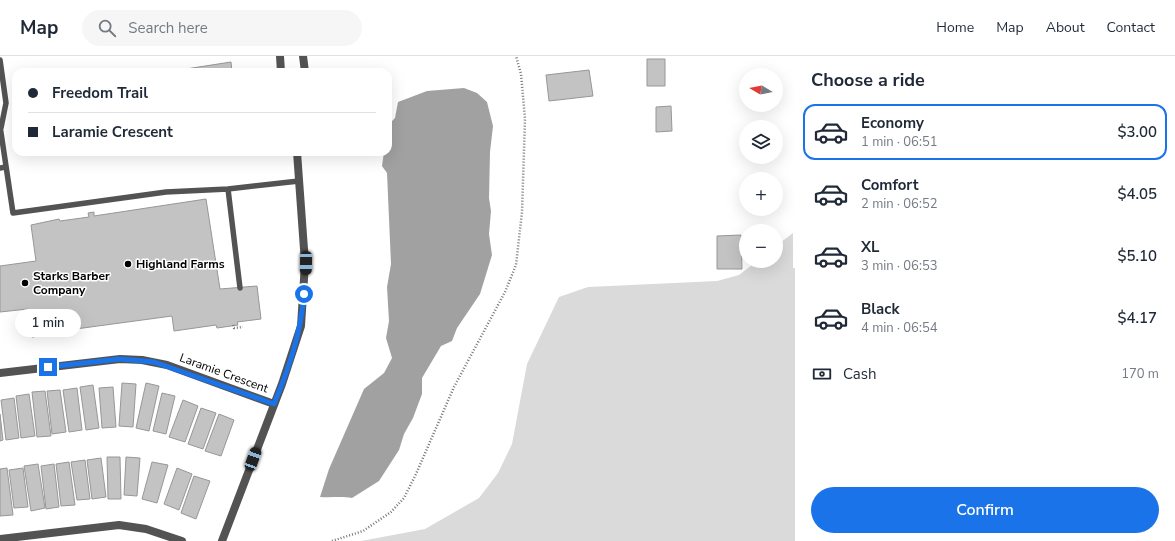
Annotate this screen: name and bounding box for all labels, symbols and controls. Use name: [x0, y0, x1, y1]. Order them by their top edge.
search box: [82, 10, 362, 46]
text: Map: [20, 15, 58, 41]
icon: search: [96, 17, 118, 39]
text: Search here: [128, 18, 208, 38]
text: Home: [936, 18, 974, 37]
text: Map: [996, 18, 1024, 37]
text: About: [1046, 18, 1085, 37]
text: Contact: [1107, 18, 1155, 37]
north arrow: [739, 68, 783, 112]
map controls: [739, 68, 783, 268]
text: Choose a ride: [811, 68, 925, 92]
text: Freedom Trail: [52, 83, 148, 103]
text: Economy: [861, 113, 924, 133]
icon: car: [813, 114, 849, 150]
button: layers: [739, 120, 783, 164]
text: Laramie Crescent: [52, 122, 173, 142]
text: $3.00: [1117, 122, 1157, 142]
text: 1 min · 06:51: [861, 133, 937, 151]
button: +: [739, 172, 783, 216]
text: Comfort: [861, 175, 918, 195]
icon: car: [813, 176, 849, 212]
text: $4.05: [1117, 184, 1157, 204]
text: 2 min · 06:52: [861, 195, 937, 213]
button: −: [739, 224, 783, 268]
text: XL: [861, 237, 880, 257]
icon: car: [813, 238, 849, 274]
text: $5.10: [1117, 246, 1157, 266]
car: [300, 251, 312, 275]
place label: Highland Farms: [136, 256, 225, 272]
text: 3 min · 06:53: [861, 257, 937, 275]
marker: Highland Farms: [123, 259, 133, 269]
place label: Starks Barber Company: [33, 268, 110, 298]
marker: Starks Barber Company: [20, 278, 30, 288]
route start: [295, 285, 313, 303]
text: Black: [861, 299, 899, 319]
icon: car: [813, 300, 849, 336]
text: $4.17: [1117, 308, 1157, 328]
callout: 1 min: [15, 309, 81, 337]
text: 1 min: [31, 314, 65, 332]
text: 4 min · 06:54: [861, 319, 937, 337]
street label: Laramie Crescent: [177, 350, 271, 397]
route end: [39, 358, 57, 376]
icon: cash: [811, 363, 833, 385]
text: Cash: [843, 364, 877, 384]
text: 170 m: [1121, 365, 1159, 383]
car: [243, 446, 263, 472]
button: Confirm: [811, 487, 1159, 533]

